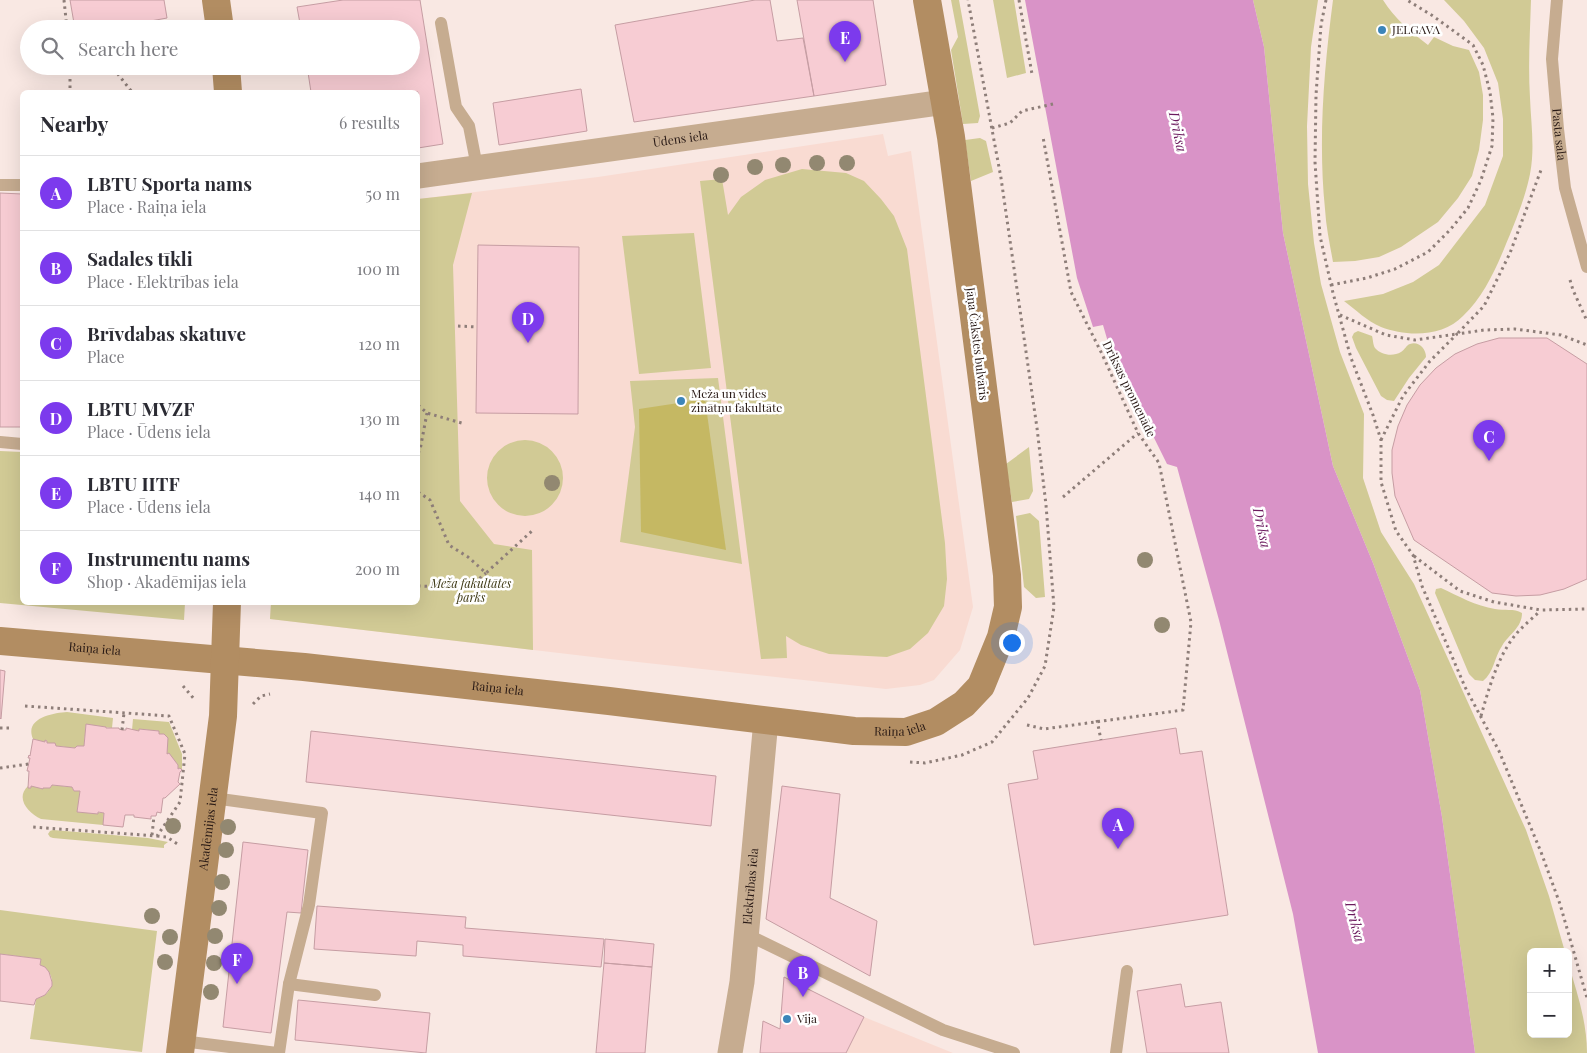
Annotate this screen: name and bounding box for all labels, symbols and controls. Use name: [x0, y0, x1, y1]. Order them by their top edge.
search box: [20, 20, 420, 75]
pin: E: [829, 21, 861, 62]
place label: JELGAVA: [1391, 21, 1440, 37]
marker: JELGAVA: [1376, 24, 1388, 36]
icon: search: [38, 34, 66, 62]
text: Search here: [78, 35, 178, 61]
street label: Pasta sala: [1549, 108, 1571, 161]
text: Nearby: [40, 109, 109, 137]
water label: Driksa: [1165, 109, 1192, 154]
text: 6 results: [339, 112, 400, 133]
street label: Ūdens iela: [652, 126, 709, 150]
text: LBTU Sporta nams: [87, 170, 252, 196]
text: A: [51, 183, 61, 204]
text: 50 m: [366, 183, 400, 204]
text: Place · Raiņa iela: [87, 196, 207, 217]
text: Sadales tīkli: [87, 245, 193, 271]
text: B: [51, 258, 61, 279]
text: 100 m: [357, 258, 400, 279]
text: Place · Elektrības iela: [87, 271, 239, 292]
street label: Jāņa Čakstes bulvāris: [963, 286, 993, 401]
pin: D: [512, 302, 544, 343]
text: Brīvdabas skatuve: [87, 320, 246, 346]
text: C: [50, 333, 62, 354]
text: 120 m: [359, 333, 400, 354]
street label: Driksas promenāde: [1100, 338, 1160, 439]
text: Place: [87, 346, 125, 367]
place label: Meža un vides zinātņu fakultāte: [691, 385, 782, 415]
text: LBTU MVZF: [87, 395, 194, 421]
marker: Meža un vides zinātņu fakultāte: [675, 395, 687, 407]
text: D: [50, 408, 62, 429]
text: 130 m: [359, 408, 400, 429]
pin: C: [1473, 420, 1505, 461]
text: Place · Ūdens iela: [87, 421, 211, 442]
text: LBTU IITF: [87, 470, 180, 496]
text: E: [51, 483, 61, 504]
text: 140 m: [358, 483, 400, 504]
text: Place · Ūdens iela: [87, 496, 211, 517]
water label: Driksa: [1249, 505, 1276, 550]
text: Instrumentu nams: [87, 545, 250, 571]
text: F: [51, 558, 61, 579]
text: 200 m: [355, 558, 400, 579]
text: Shop · Akadēmijas iela: [87, 571, 246, 592]
park label: Meža fakultātes parks: [430, 575, 512, 605]
your location: [999, 630, 1025, 656]
street label: Raiņa iela: [68, 638, 122, 658]
street label: Raiņa iela: [471, 677, 525, 698]
street label: Raiņa iela: [874, 717, 928, 739]
street label: Akadēmijas iela: [194, 786, 221, 872]
pin: A: [1102, 808, 1134, 849]
street label: Elektrības iela: [738, 847, 761, 925]
water label: Driksa: [1341, 899, 1370, 944]
pin: F: [221, 943, 253, 984]
map controls: [1527, 948, 1572, 1038]
button: +: [1527, 948, 1572, 993]
pin: B: [787, 956, 819, 997]
button: −: [1527, 993, 1572, 1038]
place label: Vija: [796, 1010, 817, 1026]
marker: Vija: [781, 1013, 793, 1025]

